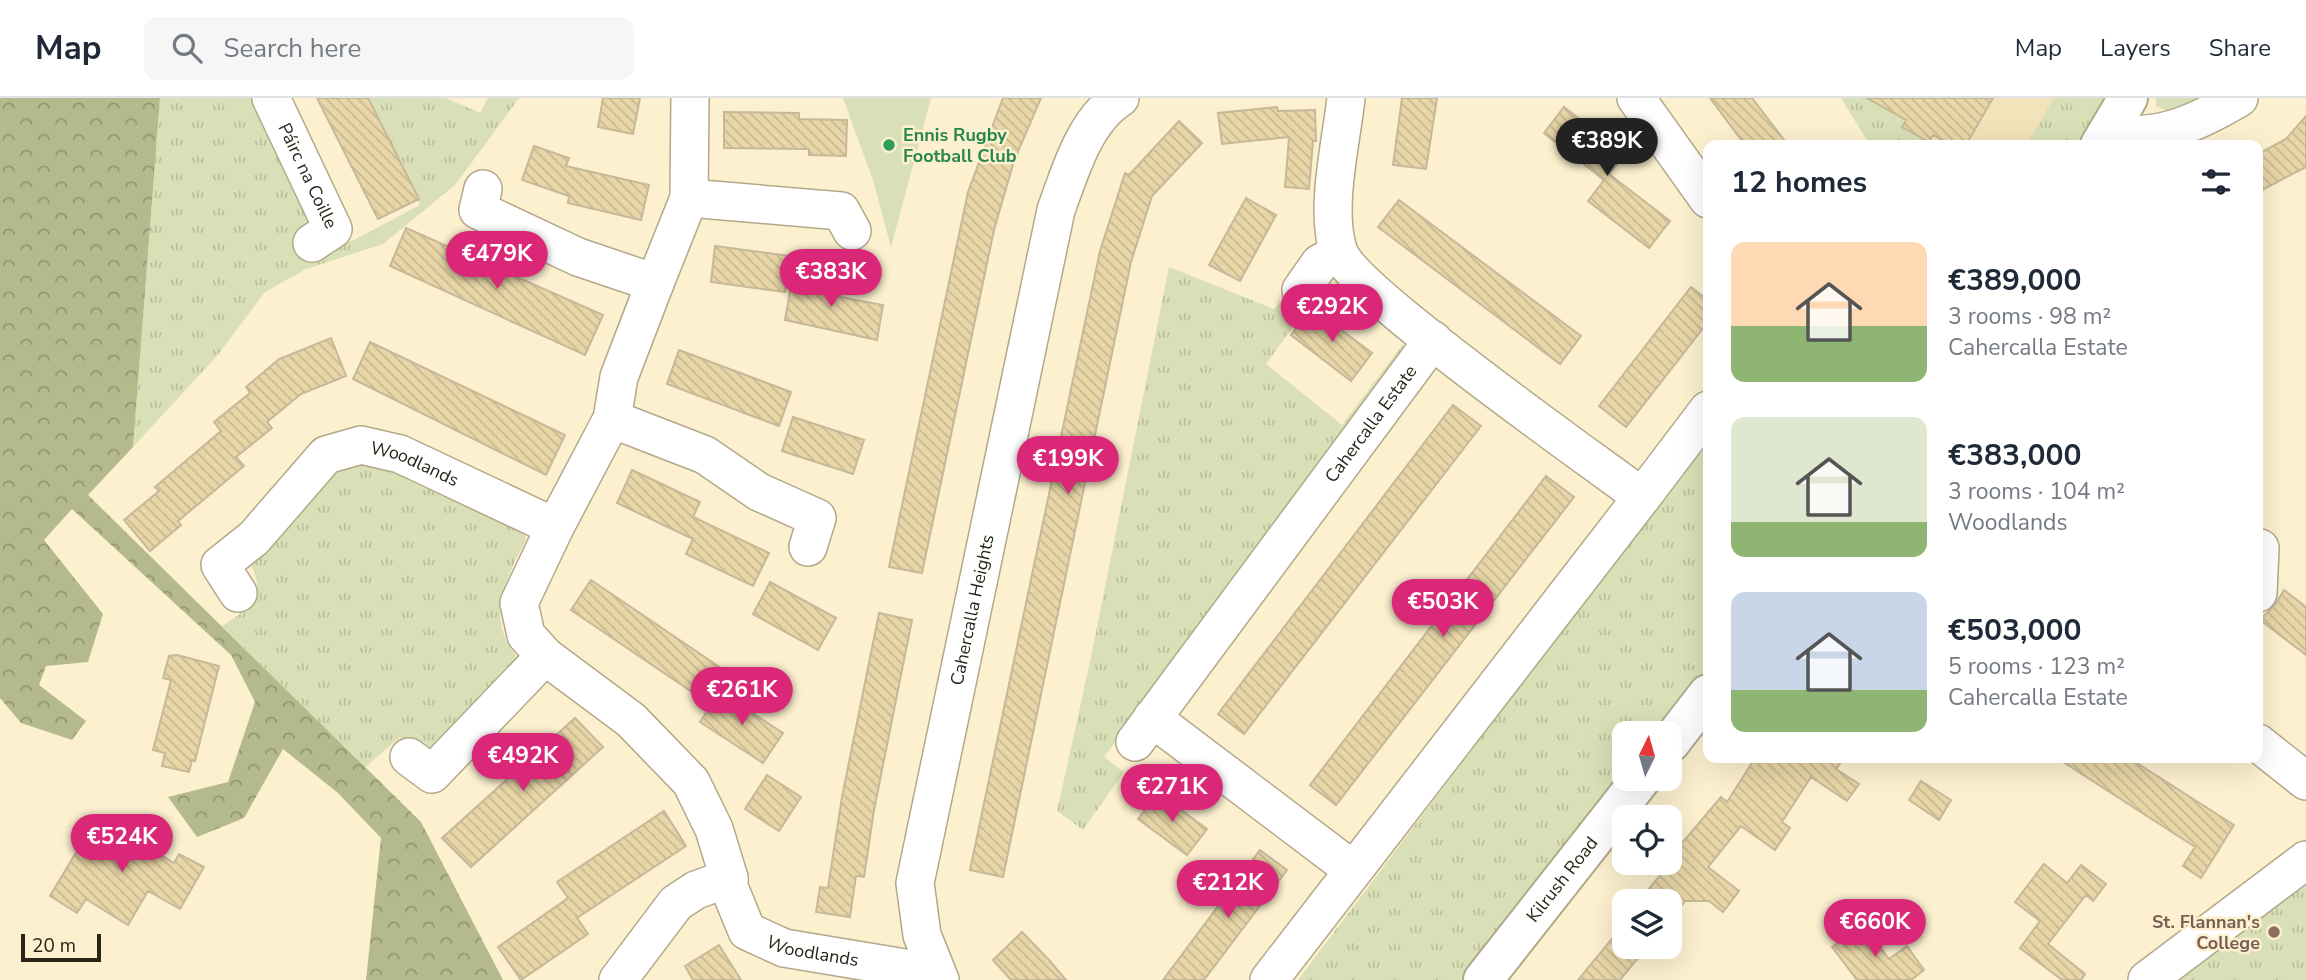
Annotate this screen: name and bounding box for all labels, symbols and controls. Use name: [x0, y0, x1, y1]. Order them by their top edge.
search box: [144, 17, 634, 80]
text: Map: [35, 26, 102, 71]
icon: search: [168, 29, 206, 67]
text: Search here: [224, 31, 361, 66]
text: Map: [2015, 32, 2062, 64]
text: Layers: [2100, 32, 2171, 64]
text: Share: [2209, 32, 2271, 64]
pin: €389K: [1558, 118, 1656, 178]
street label: Páirc na Coille: [272, 119, 343, 233]
place label: Ennis Rugby Football Club: [903, 123, 1017, 168]
text: €389K: [1572, 125, 1642, 156]
marker: Ennis Rugby Football Club: [881, 137, 897, 153]
text: 12 homes: [1731, 162, 1867, 203]
icon: filters: [2197, 163, 2235, 201]
pin: €479K: [448, 232, 546, 291]
text: €479K: [462, 238, 532, 269]
pin: €383K: [782, 250, 880, 309]
text: €383K: [796, 256, 866, 287]
text: €389,000: [1948, 260, 2081, 301]
icon: home: [1787, 270, 1871, 354]
pin: €292K: [1283, 285, 1381, 344]
text: €292K: [1297, 291, 1367, 322]
text: 3 rooms · 98 m²: [1948, 301, 2111, 332]
text: Cahercalla Estate: [1948, 332, 2128, 363]
street label: Cahercalla Estate: [1319, 360, 1422, 488]
text: €383,000: [1948, 435, 2081, 476]
street label: Woodlands: [368, 436, 463, 492]
pin: €199K: [1019, 436, 1117, 496]
text: €199K: [1033, 443, 1103, 474]
icon: home: [1787, 445, 1871, 529]
text: 3 rooms · 104 m²: [1948, 476, 2125, 507]
text: Woodlands: [1948, 507, 2068, 538]
street label: Cahercalla Heights: [945, 532, 1000, 687]
pin: €503K: [1394, 580, 1492, 639]
text: €503K: [1408, 586, 1478, 617]
text: €503,000: [1948, 610, 2081, 651]
icon: home: [1787, 620, 1871, 704]
text: 5 rooms · 123 m²: [1948, 651, 2125, 682]
pin: €261K: [693, 668, 791, 727]
text: €261K: [707, 674, 777, 705]
text: Cahercalla Estate: [1948, 682, 2128, 713]
north arrow: [1612, 721, 1682, 791]
map controls: [1612, 721, 1682, 959]
pin: €492K: [474, 734, 572, 793]
text: €492K: [488, 740, 558, 771]
pin: €271K: [1123, 764, 1221, 824]
text: €271K: [1137, 771, 1207, 802]
button: locate: [1612, 805, 1682, 875]
pin: €524K: [73, 814, 171, 874]
text: €524K: [87, 821, 157, 852]
street label: Kilrush Road: [1521, 832, 1603, 927]
pin: €212K: [1179, 860, 1277, 920]
text: €212K: [1193, 867, 1263, 898]
button: layers: [1612, 889, 1682, 959]
pin: €660K: [1826, 900, 1924, 959]
text: €660K: [1840, 906, 1910, 937]
place label: St. Flannan's College: [2152, 910, 2260, 955]
marker: St. Flannan's College: [2266, 924, 2282, 940]
street label: Woodlands: [763, 930, 860, 972]
scale bar: [21, 931, 102, 963]
text: 20 m: [32, 933, 76, 959]

